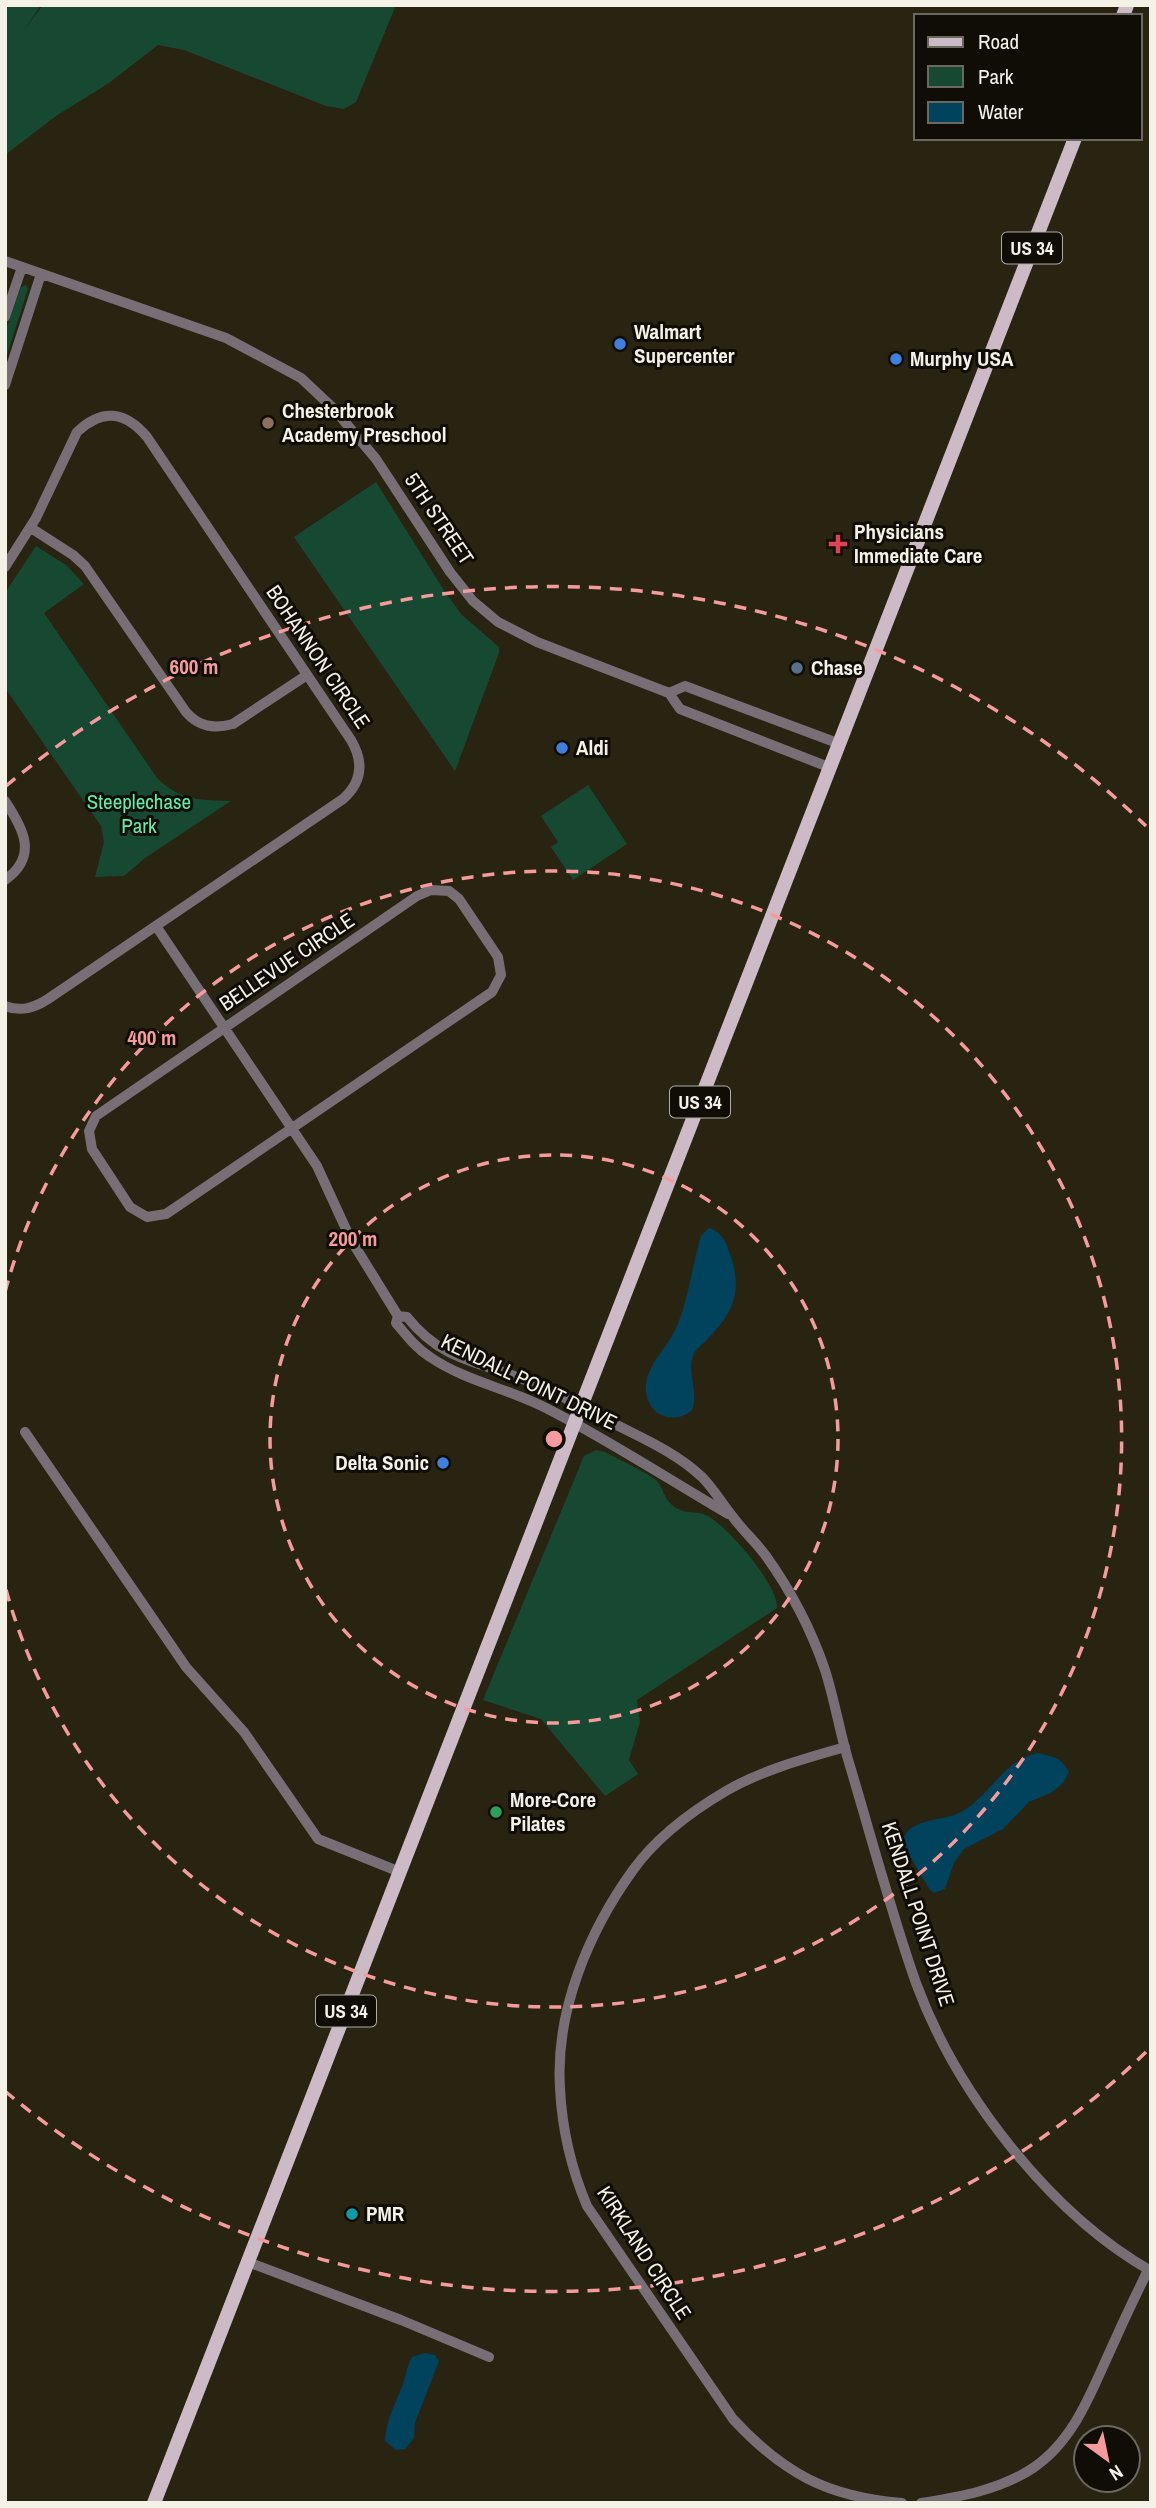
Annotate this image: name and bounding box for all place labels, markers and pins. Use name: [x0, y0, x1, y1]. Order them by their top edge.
place label: Walmart Supercenter: [634, 317, 735, 370]
marker: Walmart Supercenter: [612, 336, 628, 352]
place label: Murphy USA: [910, 344, 1014, 373]
marker: Murphy USA: [888, 351, 904, 367]
place label: Chesterbrook Academy Preschool: [282, 396, 447, 449]
marker: Chesterbrook Academy Preschool: [260, 415, 276, 431]
place label: Physicians Immediate Care: [854, 517, 982, 570]
marker: Physicians Immediate Care: [828, 534, 848, 554]
place label: Chase: [811, 653, 863, 682]
marker: Chase: [789, 660, 805, 676]
place label: Aldi: [576, 733, 609, 762]
marker: Aldi: [554, 740, 570, 756]
centre of rings: [542, 1427, 566, 1451]
place label: Delta Sonic: [335, 1448, 429, 1477]
marker: Delta Sonic: [435, 1455, 451, 1471]
place label: More-Core Pilates: [510, 1785, 596, 1838]
marker: More-Core Pilates: [488, 1804, 504, 1820]
place label: PMR: [366, 2199, 405, 2228]
marker: PMR: [344, 2206, 360, 2222]

